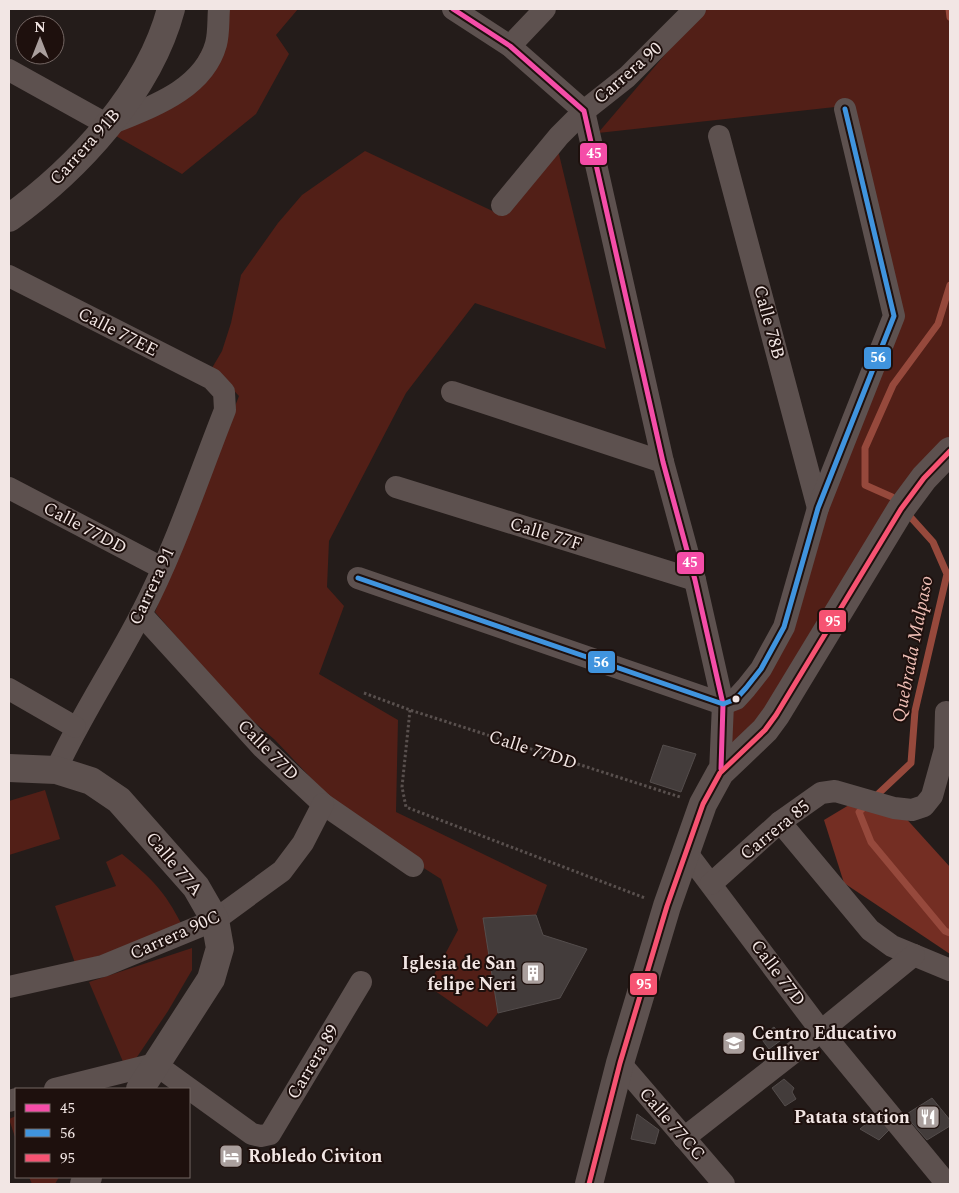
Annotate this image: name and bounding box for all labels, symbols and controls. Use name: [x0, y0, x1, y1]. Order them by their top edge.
north arrow: [15, 15, 65, 65]
text: N: [34, 17, 46, 38]
street label: Carrera 90: [588, 35, 668, 111]
street label: Carrera 91B: [43, 103, 127, 191]
line badge: 45: [579, 142, 608, 166]
text: 45: [586, 143, 602, 164]
street label: Calle 78B: [746, 282, 792, 362]
street label: Calle 77EE: [73, 300, 163, 364]
line badge: 56: [863, 346, 892, 370]
text: 56: [870, 347, 886, 368]
street label: Calle 77DD: [38, 495, 132, 561]
street label: Calle 77F: [506, 510, 586, 558]
street label: Carrera 91: [122, 542, 182, 630]
line badge: 45: [676, 551, 705, 575]
text: 45: [682, 552, 698, 573]
water label: Quebrada Malpaso: [885, 573, 941, 725]
line badge: 95: [818, 609, 847, 633]
text: 95: [825, 611, 841, 632]
line badge: 56: [587, 650, 616, 674]
text: 56: [593, 652, 609, 673]
unlabelled marker: [731, 694, 741, 704]
street label: Calle 77D: [231, 713, 305, 787]
street label: Calle 77DD: [485, 723, 581, 777]
street label: Carrera 85: [734, 793, 816, 867]
street label: Calle 77A: [139, 826, 209, 902]
street label: Carrera 90C: [125, 903, 225, 967]
street label: Calle 77D: [744, 934, 812, 1012]
place label: Iglesia de San felipe Neri: [402, 950, 516, 998]
building icon: Iglesia de San felipe Neri: [520, 960, 546, 986]
line badge: 95: [629, 972, 658, 996]
text: 95: [636, 974, 652, 995]
street label: Carrera 89: [280, 1019, 346, 1105]
place label: Centro Educativo Gulliver: [752, 1020, 897, 1068]
school or university icon: Centro Educativo Gulliver: [721, 1030, 747, 1056]
street label: Calle 77CC: [632, 1081, 712, 1167]
legend: [15, 1088, 190, 1178]
text: 45: [60, 1097, 75, 1120]
place label: Patata station: [794, 1104, 910, 1131]
restaurant icon: Patata station: [915, 1104, 941, 1130]
text: 56: [60, 1122, 76, 1145]
hotel icon: Robledo Civiton: [218, 1143, 244, 1169]
place label: Robledo Civiton: [248, 1143, 383, 1170]
text: 95: [60, 1147, 75, 1170]

